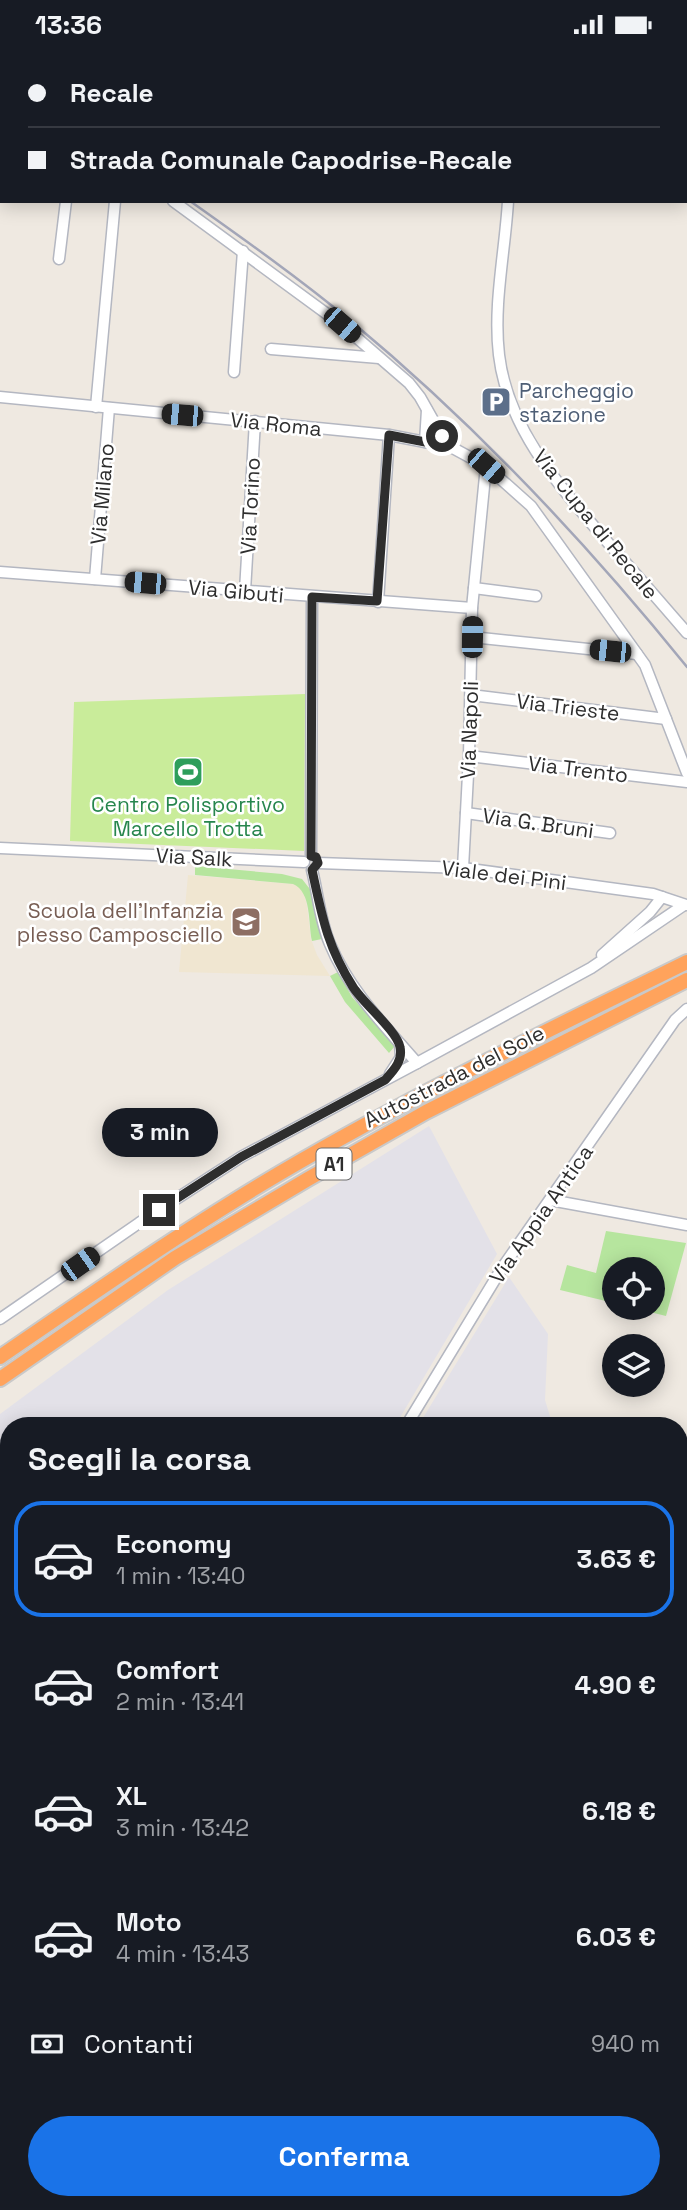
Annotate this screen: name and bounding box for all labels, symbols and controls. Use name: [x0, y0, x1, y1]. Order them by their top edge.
text: 13:36: [35, 8, 102, 42]
text: Recale: [70, 76, 154, 110]
text: Strada Comunale Capodrise-Recale: [70, 143, 512, 177]
car: [320, 303, 365, 347]
place label: Parcheggio stazione: [519, 377, 634, 428]
parking icon: Parcheggio stazione: [479, 385, 513, 419]
car: [161, 403, 204, 427]
street label: Via Roma: [229, 406, 323, 442]
route start: [426, 420, 458, 452]
street label: Via Milano: [84, 442, 120, 546]
car: [464, 444, 509, 488]
street label: Via Cupa di Recale: [527, 444, 665, 604]
street label: Via Torino: [234, 457, 266, 555]
car: [124, 571, 167, 595]
street label: Via Gibuti: [187, 573, 285, 609]
car: [462, 616, 483, 658]
car: [589, 638, 632, 664]
street label: Via Napoli: [454, 680, 484, 780]
street label: Via Trieste: [515, 687, 621, 727]
street label: Via Trento: [526, 749, 630, 789]
sports icon: Centro Polisportivo Marcello Trotta: [171, 755, 205, 789]
place label: Centro Polisportivo Marcello Trotta: [91, 791, 285, 842]
street label: Via G. Bruni: [481, 802, 595, 844]
street label: Via Salk: [155, 842, 233, 872]
street label: Viale dei Pini: [440, 854, 568, 896]
place label: Scuola dell'Infanzia plesso Camposciello: [17, 897, 223, 948]
school or university icon: Scuola dell'Infanzia plesso Camposciello: [229, 905, 263, 939]
street label: Autostrada del Sole: [359, 1019, 549, 1133]
callout: 3 min: [101, 1109, 217, 1157]
text: 3 min: [130, 1117, 190, 1147]
street label: Via Appia Antica: [483, 1139, 599, 1289]
road number: A1: [316, 1149, 352, 1179]
route end: [143, 1194, 175, 1226]
car: [57, 1243, 104, 1285]
map controls: [602, 1257, 665, 1397]
button: locate: [602, 1257, 665, 1320]
button: layers: [602, 1334, 665, 1397]
text: Scegli la corsa: [28, 1439, 251, 1479]
text: Economy: [116, 1527, 232, 1561]
icon: car: [32, 1528, 95, 1591]
text: 3.63 €: [577, 1542, 656, 1576]
text: 1 min · 13:40: [116, 1561, 246, 1591]
text: Comfort: [116, 1653, 219, 1687]
icon: car: [32, 1654, 95, 1717]
text: 4.90 €: [575, 1668, 656, 1702]
text: 2 min · 13:41: [116, 1687, 244, 1717]
text: XL: [116, 1779, 147, 1813]
icon: car: [32, 1780, 95, 1843]
text: 6.18 €: [582, 1794, 656, 1828]
text: 3 min · 13:42: [116, 1813, 249, 1843]
text: Moto: [116, 1905, 182, 1939]
icon: car: [32, 1906, 95, 1969]
text: 6.03 €: [576, 1920, 656, 1954]
text: 4 min · 13:43: [116, 1939, 250, 1969]
icon: cash: [28, 2025, 66, 2063]
text: Contanti: [84, 2027, 193, 2061]
text: 940 m: [591, 2029, 660, 2059]
button: Conferma: [28, 2116, 660, 2196]

